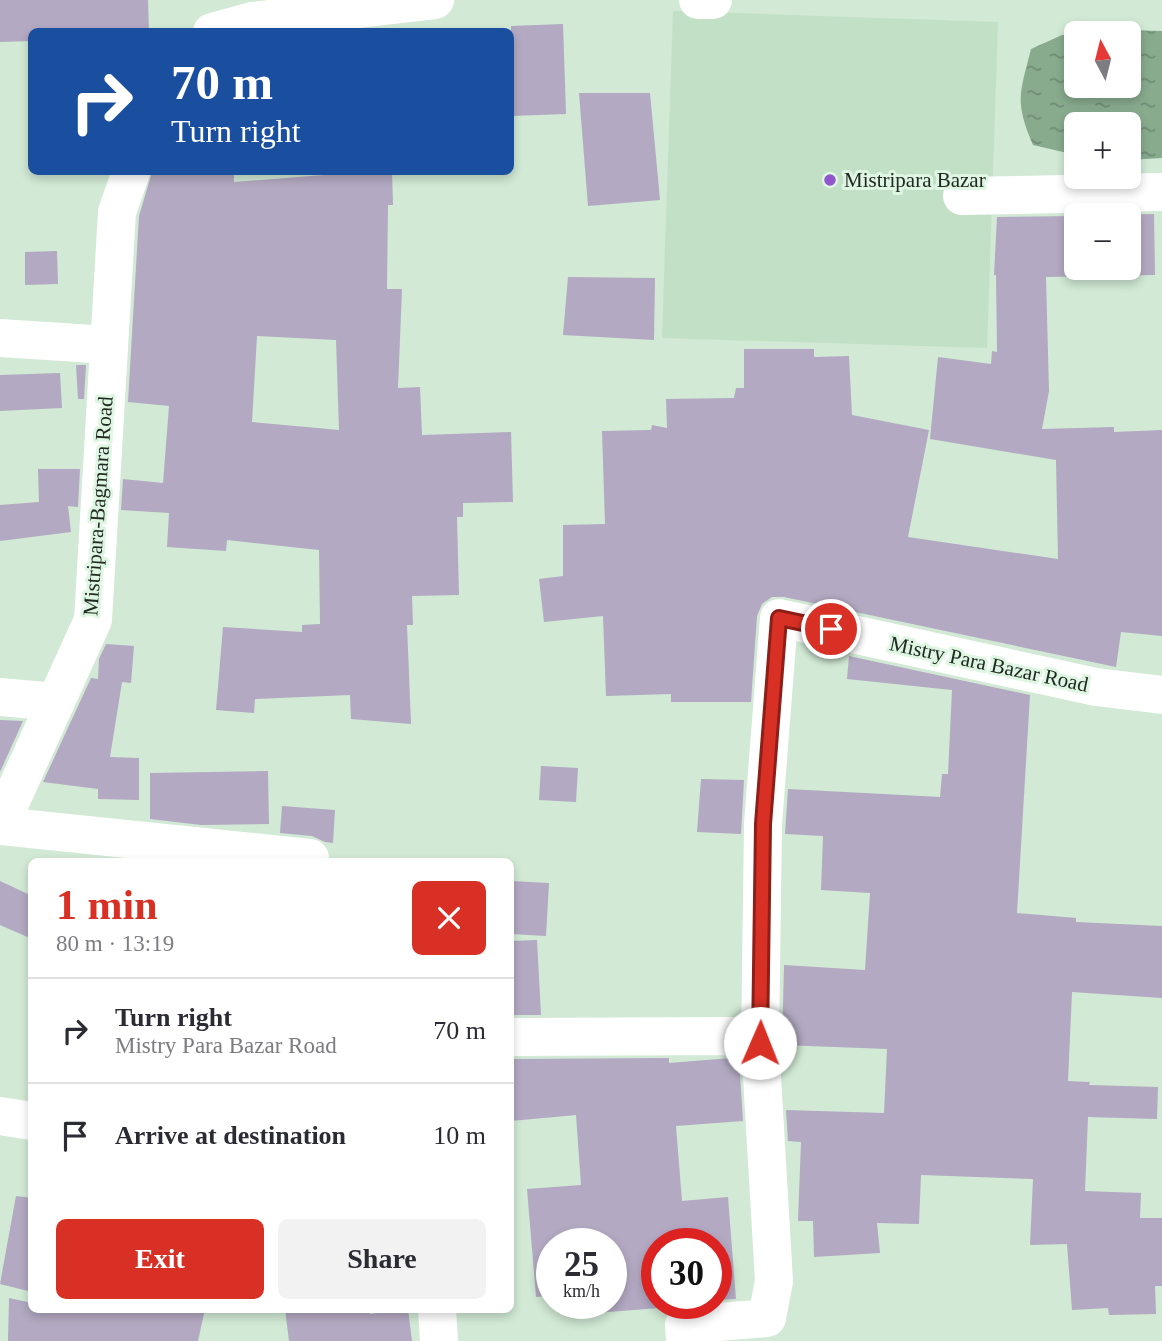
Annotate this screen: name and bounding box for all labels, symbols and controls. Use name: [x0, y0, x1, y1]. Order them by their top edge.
north arrow: [1064, 21, 1141, 98]
map controls: [1064, 21, 1141, 280]
text: 70 m: [171, 55, 273, 110]
icon: right: [56, 56, 147, 147]
button: +: [1064, 112, 1141, 189]
text: Turn right: [171, 113, 301, 149]
place label: Mistripara Bazar: [844, 168, 986, 192]
marker: Mistripara Bazar: [822, 172, 838, 188]
button: −: [1064, 203, 1141, 280]
street label: Mistripara-Bagmara Road: [78, 395, 118, 616]
pin: [801, 599, 861, 659]
icon: arrive: [812, 610, 850, 648]
street label: Mistry Para Bazar Road: [888, 631, 1091, 697]
button: close: [412, 881, 486, 955]
text: 1 min: [56, 882, 158, 928]
text: 80 m · 13:19: [56, 931, 174, 956]
text: Turn right: [115, 1003, 232, 1032]
position arrow: [723, 1006, 797, 1080]
icon: right: [56, 1012, 94, 1050]
text: 70 m: [433, 1016, 486, 1045]
text: Mistry Para Bazar Road: [115, 1033, 337, 1058]
icon: arrive: [56, 1117, 94, 1155]
text: Arrive at destination: [115, 1121, 346, 1150]
text: 10 m: [433, 1121, 486, 1150]
button: Exit: [56, 1219, 264, 1299]
button: Share: [278, 1219, 486, 1299]
speed limit sign: 30: [641, 1228, 732, 1319]
text: 25: [564, 1245, 599, 1284]
text: km/h: [563, 1281, 600, 1301]

